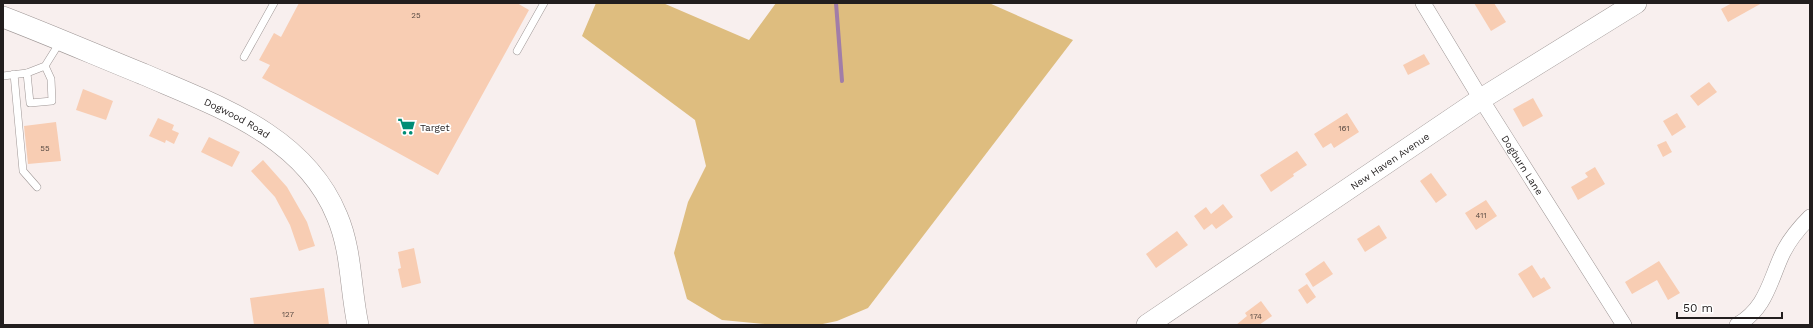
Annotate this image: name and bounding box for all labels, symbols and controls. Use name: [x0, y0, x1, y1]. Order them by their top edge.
house number: 25: [411, 11, 421, 20]
street label: Dogwood Road: [202, 96, 272, 140]
supermarket icon: Target: [397, 117, 417, 137]
place label: Target: [420, 122, 450, 133]
house number: 161: [1338, 124, 1350, 133]
street label: New Haven Avenue: [1348, 131, 1432, 192]
street label: Dogburn Lane: [1499, 133, 1545, 197]
house number: 55: [40, 144, 50, 153]
house number: 411: [1476, 211, 1487, 220]
scale bar: [1677, 294, 1782, 320]
text: 50 m: [1683, 301, 1713, 315]
house number: 127: [282, 310, 295, 319]
house number: 174: [1250, 312, 1262, 321]

